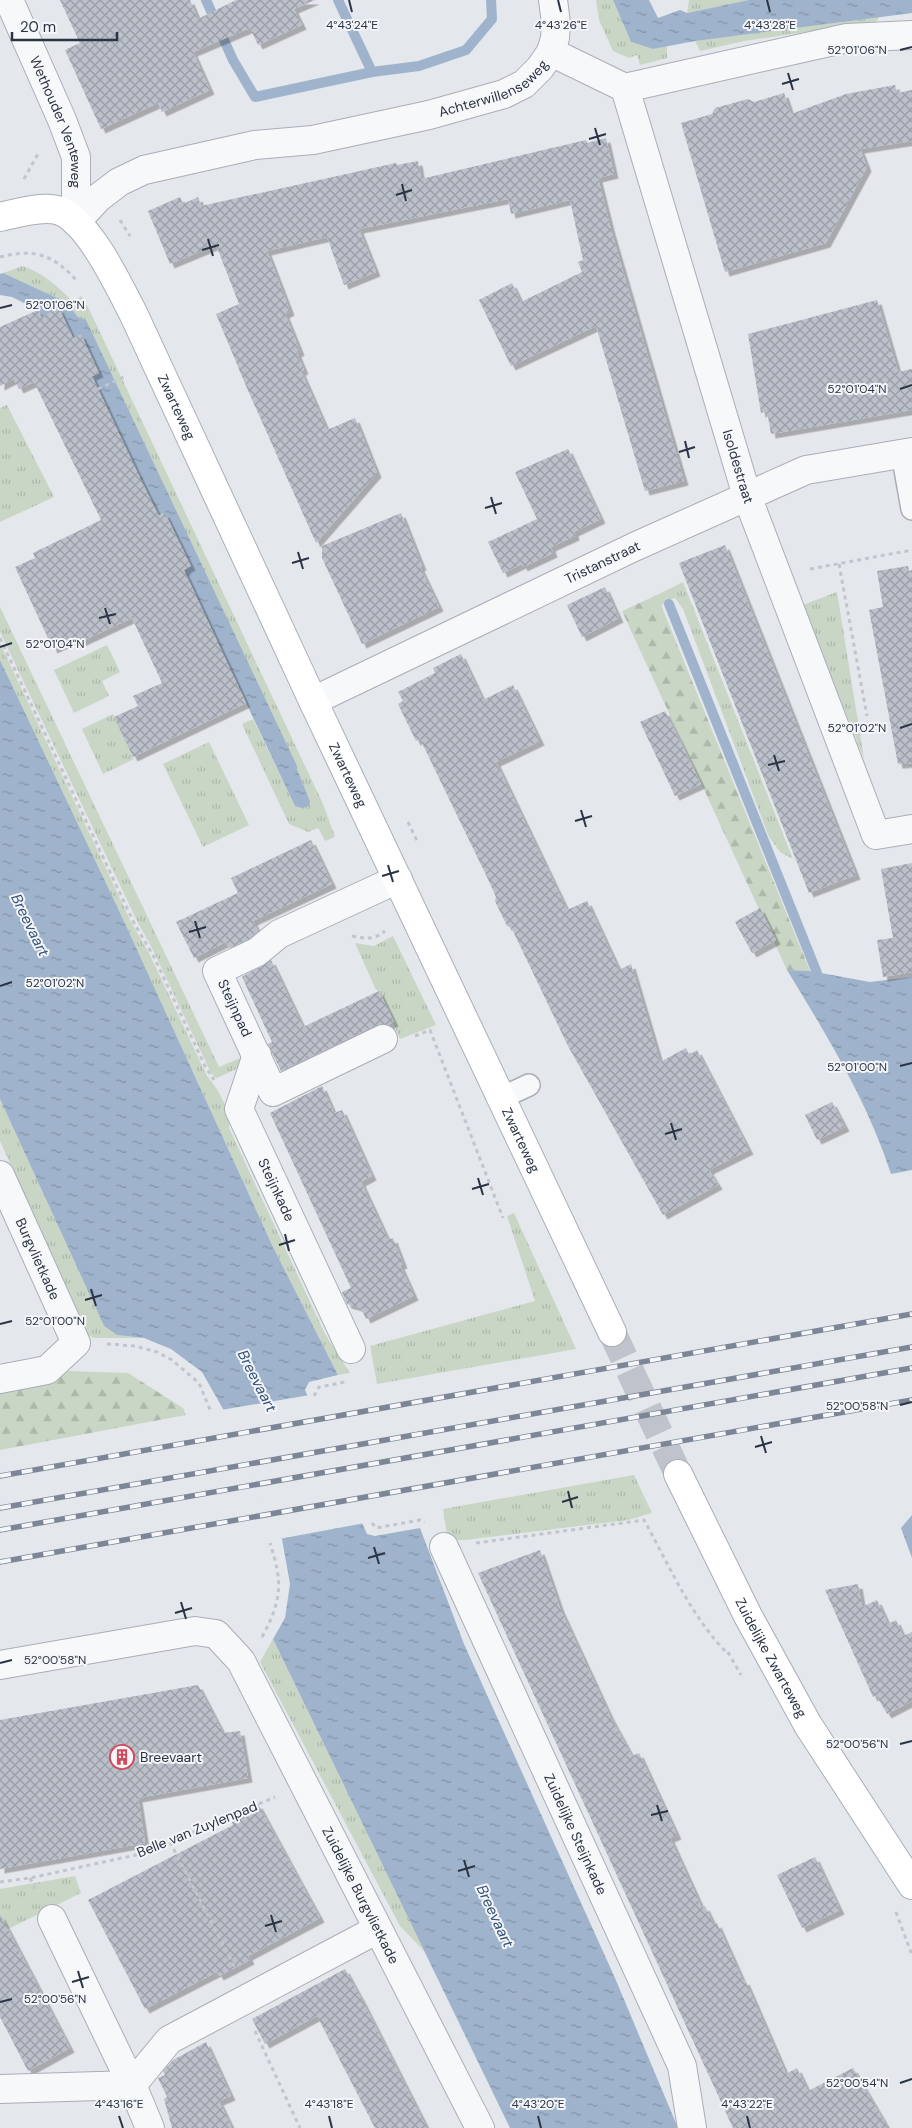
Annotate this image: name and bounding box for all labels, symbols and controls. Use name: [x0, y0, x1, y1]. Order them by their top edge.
scale bar: [12, 10, 118, 42]
text: 20 m: [20, 17, 56, 37]
text: 4°43'24"E: [326, 17, 378, 33]
text: 4°43'26"E: [535, 17, 587, 33]
text: 4°43'28"E: [744, 17, 796, 33]
text: 52°01'06"N: [827, 42, 887, 58]
street label: Wethouder Venteweg: [26, 53, 85, 188]
street label: Achterwillenseweg: [437, 56, 552, 121]
text: 52°01'06"N: [25, 297, 85, 313]
street label: Zwarteweg: [154, 371, 200, 443]
text: 52°01'04"N: [827, 381, 887, 397]
street label: Isoldestraat: [719, 427, 758, 506]
street label: Tristanstraat: [562, 536, 643, 588]
text: 52°01'04"N: [25, 636, 85, 652]
text: 52°01'02"N: [828, 720, 886, 736]
street label: Zwarteweg: [325, 740, 371, 811]
water label: Breevaart: [6, 890, 54, 960]
text: 52°01'02"N: [26, 975, 84, 991]
street label: Steijnpad: [214, 976, 256, 1040]
text: 52°01'00"N: [827, 1059, 887, 1075]
street label: Zwarteweg: [498, 1105, 544, 1176]
street label: Steijnkade: [254, 1155, 299, 1224]
street label: Burgvlietkade: [12, 1215, 64, 1303]
text: 52°01'00"N: [25, 1313, 85, 1329]
water label: Breevaart: [233, 1347, 281, 1416]
text: 52°00'58"N: [826, 1398, 888, 1414]
street label: Zuidelijke Zwarteweg: [731, 1595, 811, 1721]
text: 52°00'58"N: [24, 1652, 86, 1668]
text: 52°00'56"N: [826, 1736, 888, 1752]
building icon: Breevaart: [109, 1744, 135, 1770]
place label: Breevaart: [140, 1748, 202, 1766]
street label: Zuidelijke Steijnkade: [540, 1771, 611, 1898]
street label: Belle van Zuylenpad: [134, 1797, 260, 1861]
street label: Zuidelijke Burgvlietkade: [318, 1824, 403, 1967]
water label: Breevaart: [472, 1881, 518, 1951]
text: 52°00'56"N: [24, 1991, 86, 2007]
text: 52°00'54"N: [826, 2075, 888, 2091]
text: 4°43'16"E: [94, 2096, 144, 2112]
text: 4°43'18"E: [305, 2096, 354, 2112]
text: 4°43'20"E: [512, 2096, 565, 2112]
text: 4°43'22"E: [721, 2096, 773, 2112]

